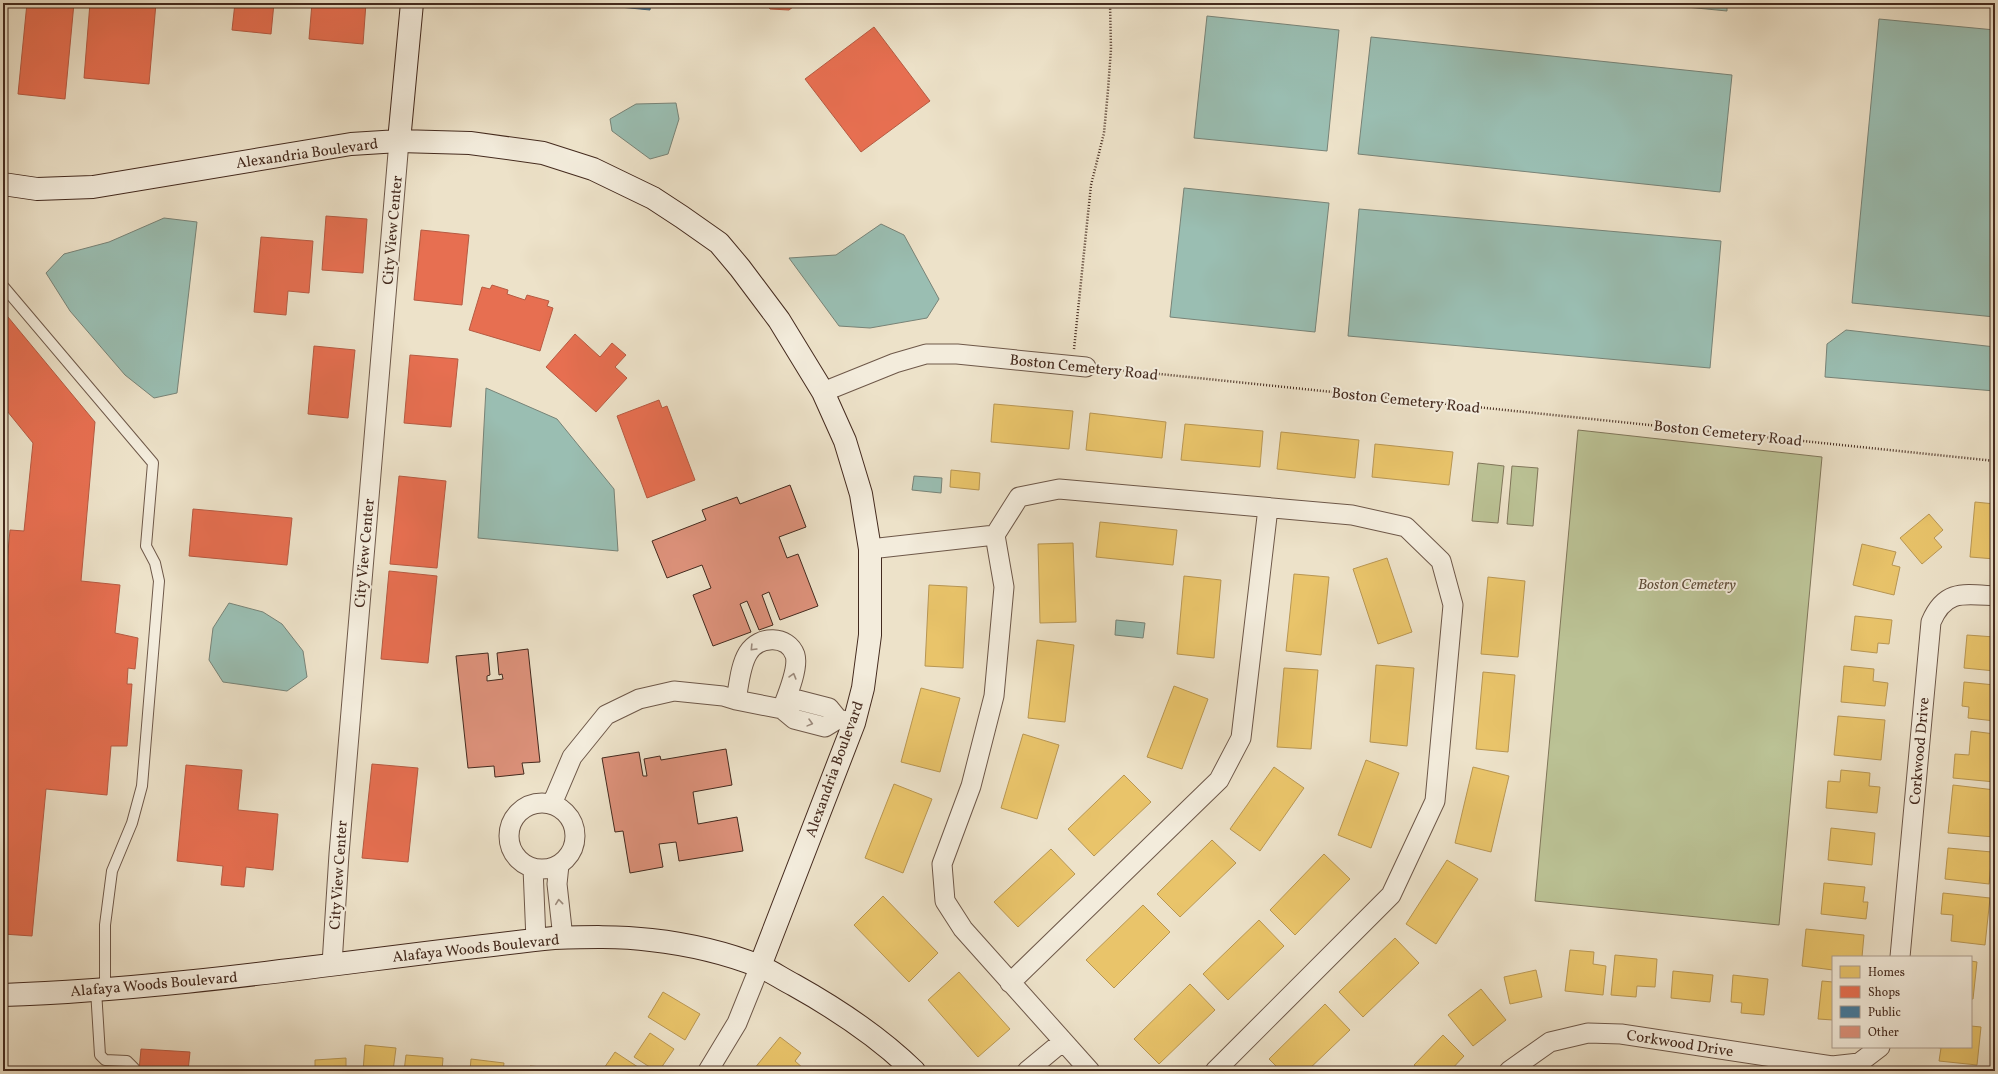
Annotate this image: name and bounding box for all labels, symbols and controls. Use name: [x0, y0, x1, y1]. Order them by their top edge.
street label: Alexandria Boulevard: [235, 134, 380, 175]
street label: City View Center: [378, 175, 409, 286]
street label: Boston Cemetery Road: [1009, 350, 1159, 387]
street label: Boston Cemetery Road: [1331, 383, 1481, 420]
street label: Boston Cemetery Road: [1653, 416, 1803, 453]
street label: City View Center: [350, 498, 381, 609]
park label: Boston Cemetery: [1638, 575, 1736, 596]
one-way arrow: [750, 644, 758, 651]
one-way arrow: [788, 673, 797, 680]
street label: Corkwood Drive: [1905, 697, 1936, 806]
street label: Alexandria Boulevard: [801, 698, 870, 841]
one-way arrow: [806, 718, 813, 727]
street label: City View Center: [325, 820, 354, 930]
one-way arrow: [555, 899, 564, 905]
street label: Alafaya Woods Boulevard: [392, 930, 561, 969]
legend: [1832, 956, 1972, 1048]
text: Homes: [1868, 965, 1905, 981]
street label: Alafaya Woods Boulevard: [70, 968, 239, 1003]
text: Shops: [1868, 985, 1900, 1001]
text: Public: [1868, 1005, 1901, 1021]
text: Other: [1868, 1025, 1899, 1041]
street label: Corkwood Drive: [1625, 1026, 1735, 1063]

